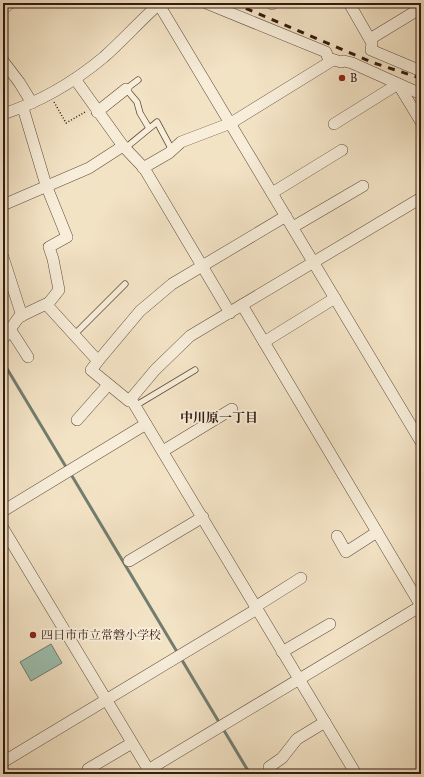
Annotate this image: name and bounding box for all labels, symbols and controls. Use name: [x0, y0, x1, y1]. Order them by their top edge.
place label: B: [350, 71, 357, 87]
marker: B: [337, 73, 347, 83]
district label: 中川原一丁目: [180, 410, 258, 428]
place label: 四日市市立常磐小学校: [41, 628, 161, 644]
marker: 四日市市立常磐小学校: [28, 630, 38, 640]

